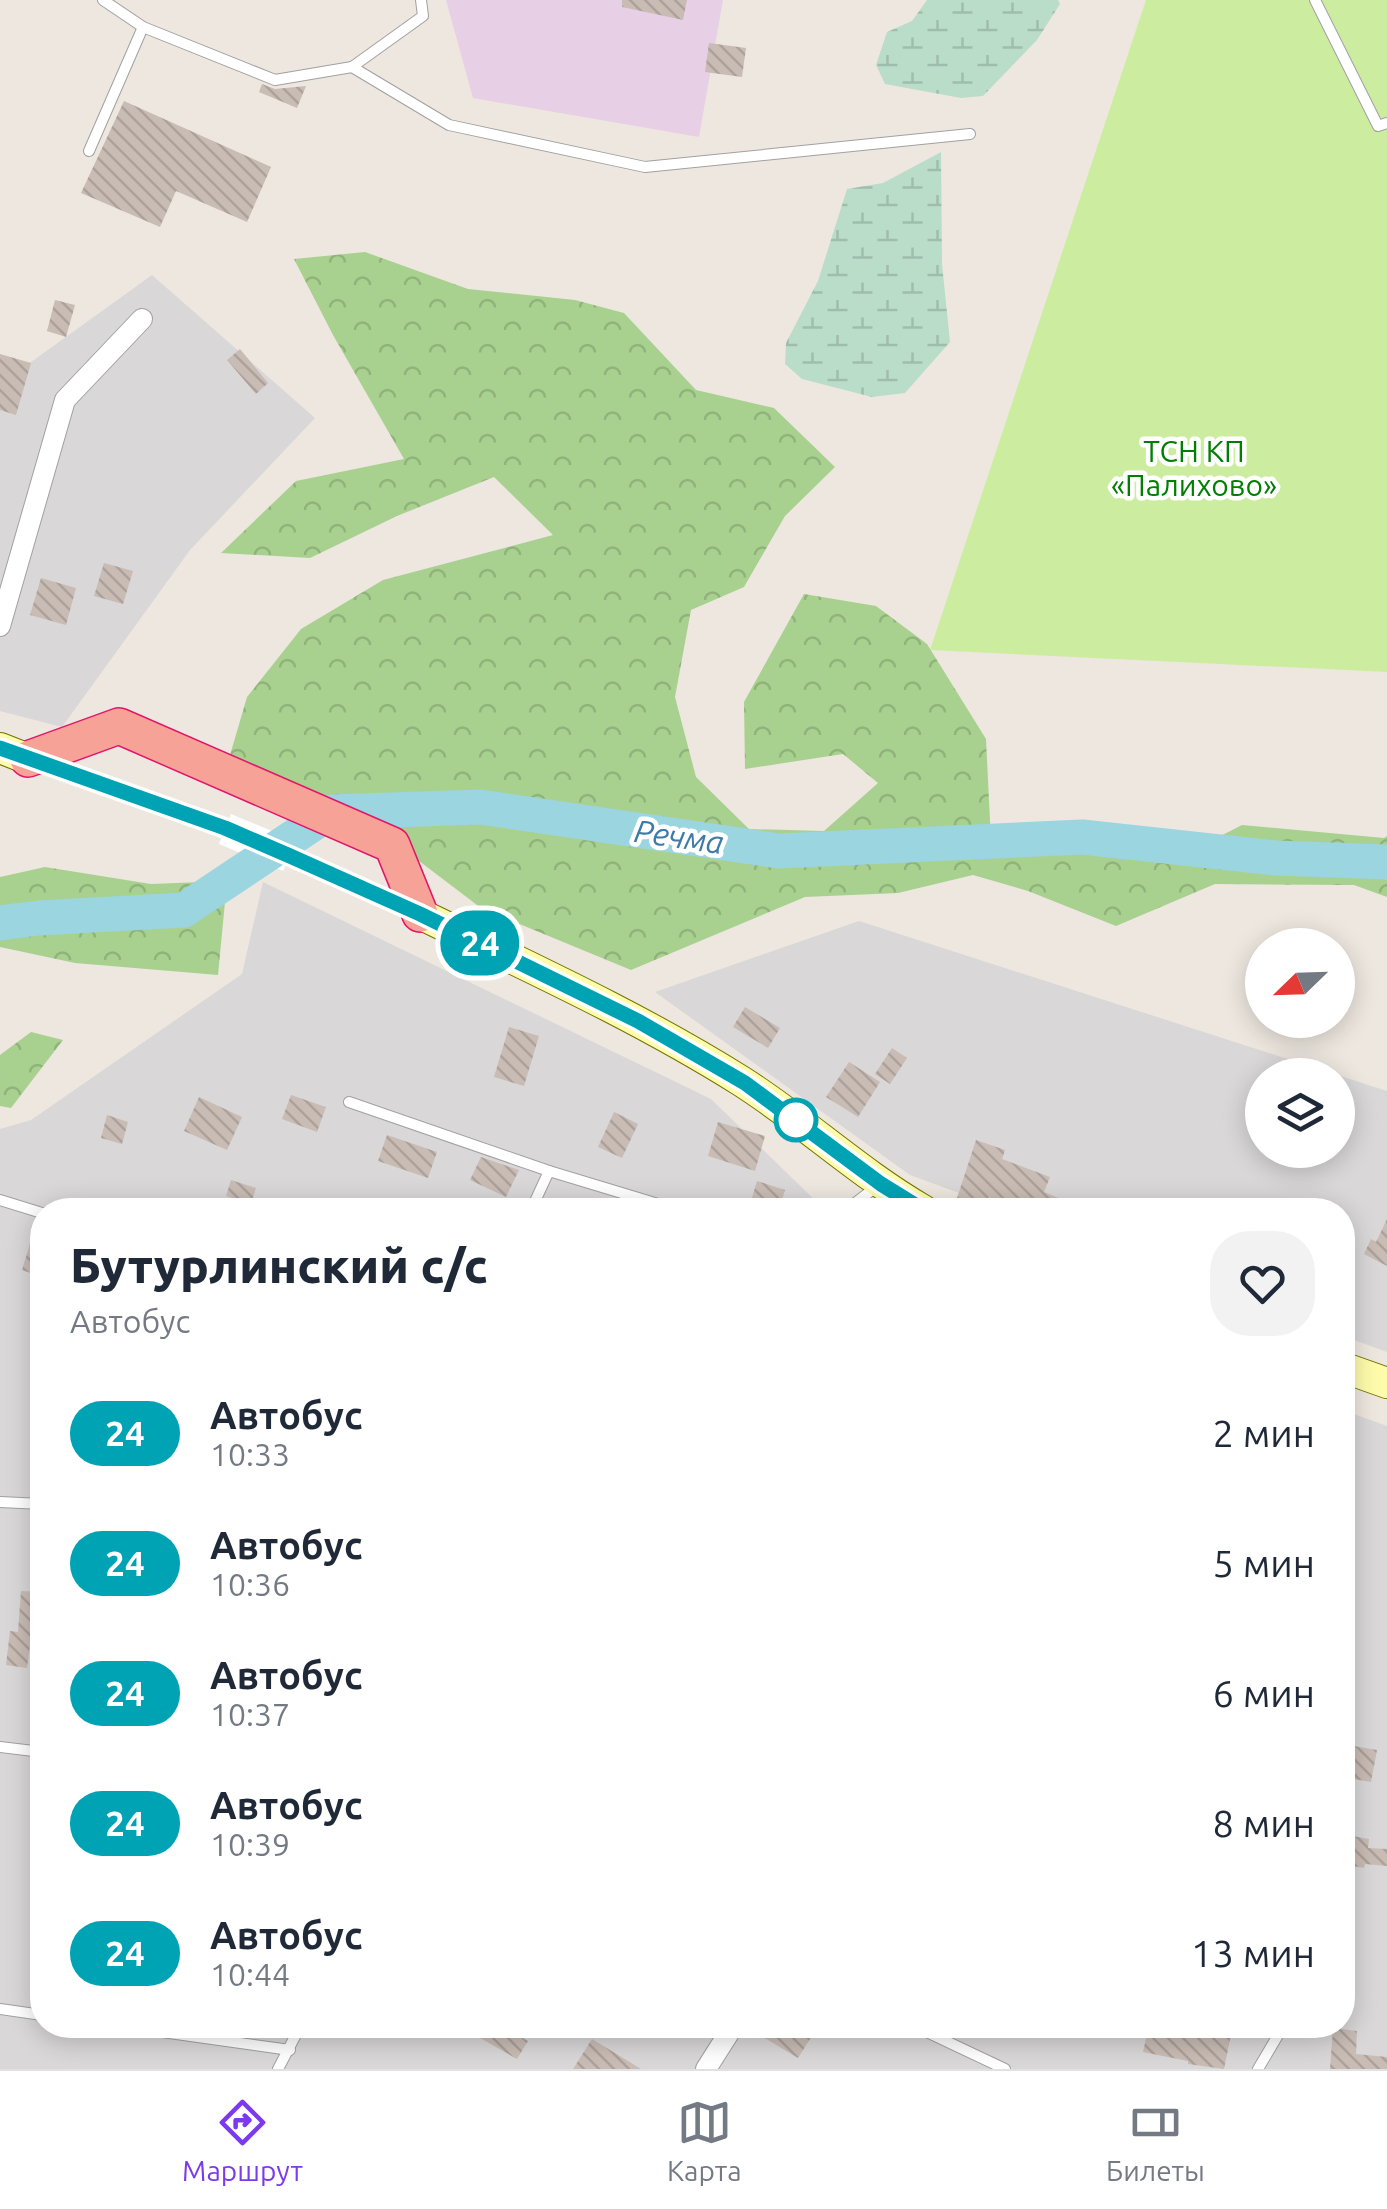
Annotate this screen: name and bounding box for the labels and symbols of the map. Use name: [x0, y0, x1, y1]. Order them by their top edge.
park label: ТСН КП «Палихово»: [1111, 434, 1277, 502]
water label: Речма: [632, 812, 726, 860]
line badge: 24: [435, 910, 525, 976]
north arrow: [1245, 928, 1355, 1038]
unlabelled marker: [775, 1099, 817, 1141]

